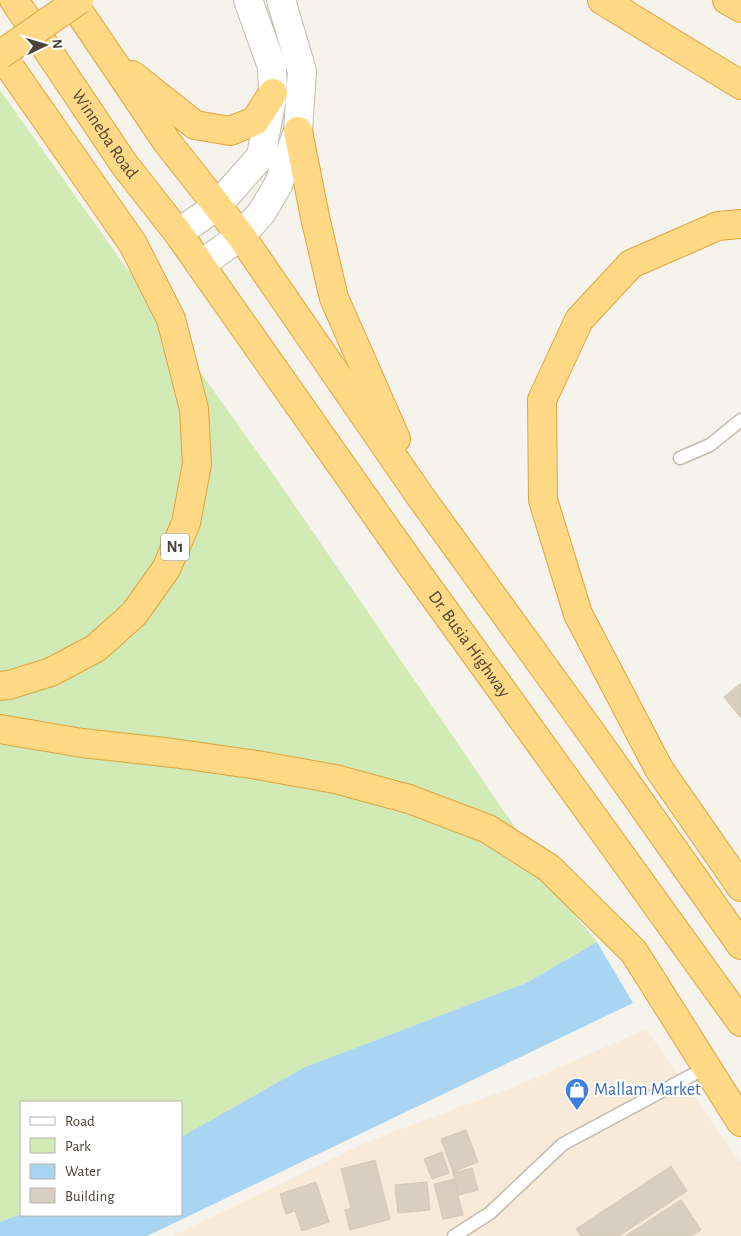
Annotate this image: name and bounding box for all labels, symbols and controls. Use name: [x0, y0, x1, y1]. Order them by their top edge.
north arrow: [20, 20, 70, 70]
text: N: [50, 38, 64, 49]
street label: Winneba Road: [68, 87, 141, 182]
road number: N1: [161, 534, 189, 560]
street label: Dr. Busia Highway: [425, 588, 513, 701]
shop icon: Mallam Market: [564, 1077, 590, 1111]
place label: Mallam Market: [594, 1081, 701, 1099]
legend: [20, 1101, 182, 1216]
text: Road: [65, 1114, 95, 1129]
text: Park: [65, 1139, 91, 1154]
text: Water: [65, 1164, 101, 1179]
text: Building: [65, 1189, 115, 1204]

